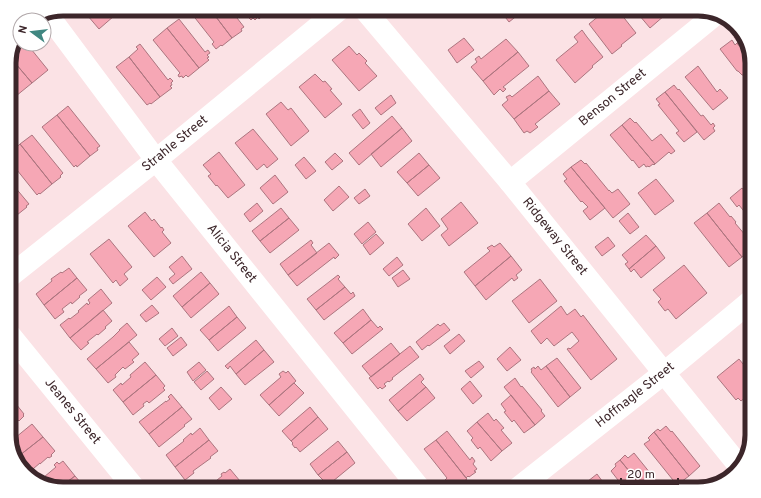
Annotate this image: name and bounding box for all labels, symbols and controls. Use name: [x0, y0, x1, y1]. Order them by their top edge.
north arrow: [12, 12, 52, 52]
text: N: [16, 24, 31, 35]
street label: Benson Street: [576, 66, 650, 130]
street label: Strahle Street: [139, 112, 212, 176]
street label: Ridgeway Street: [518, 195, 591, 279]
street label: Alicia Street: [203, 221, 260, 287]
street label: Hoffnagle Street: [593, 359, 678, 432]
street label: Jeanes Street: [40, 375, 104, 448]
scale bar: [621, 460, 678, 486]
text: 20 m: [627, 467, 655, 483]

